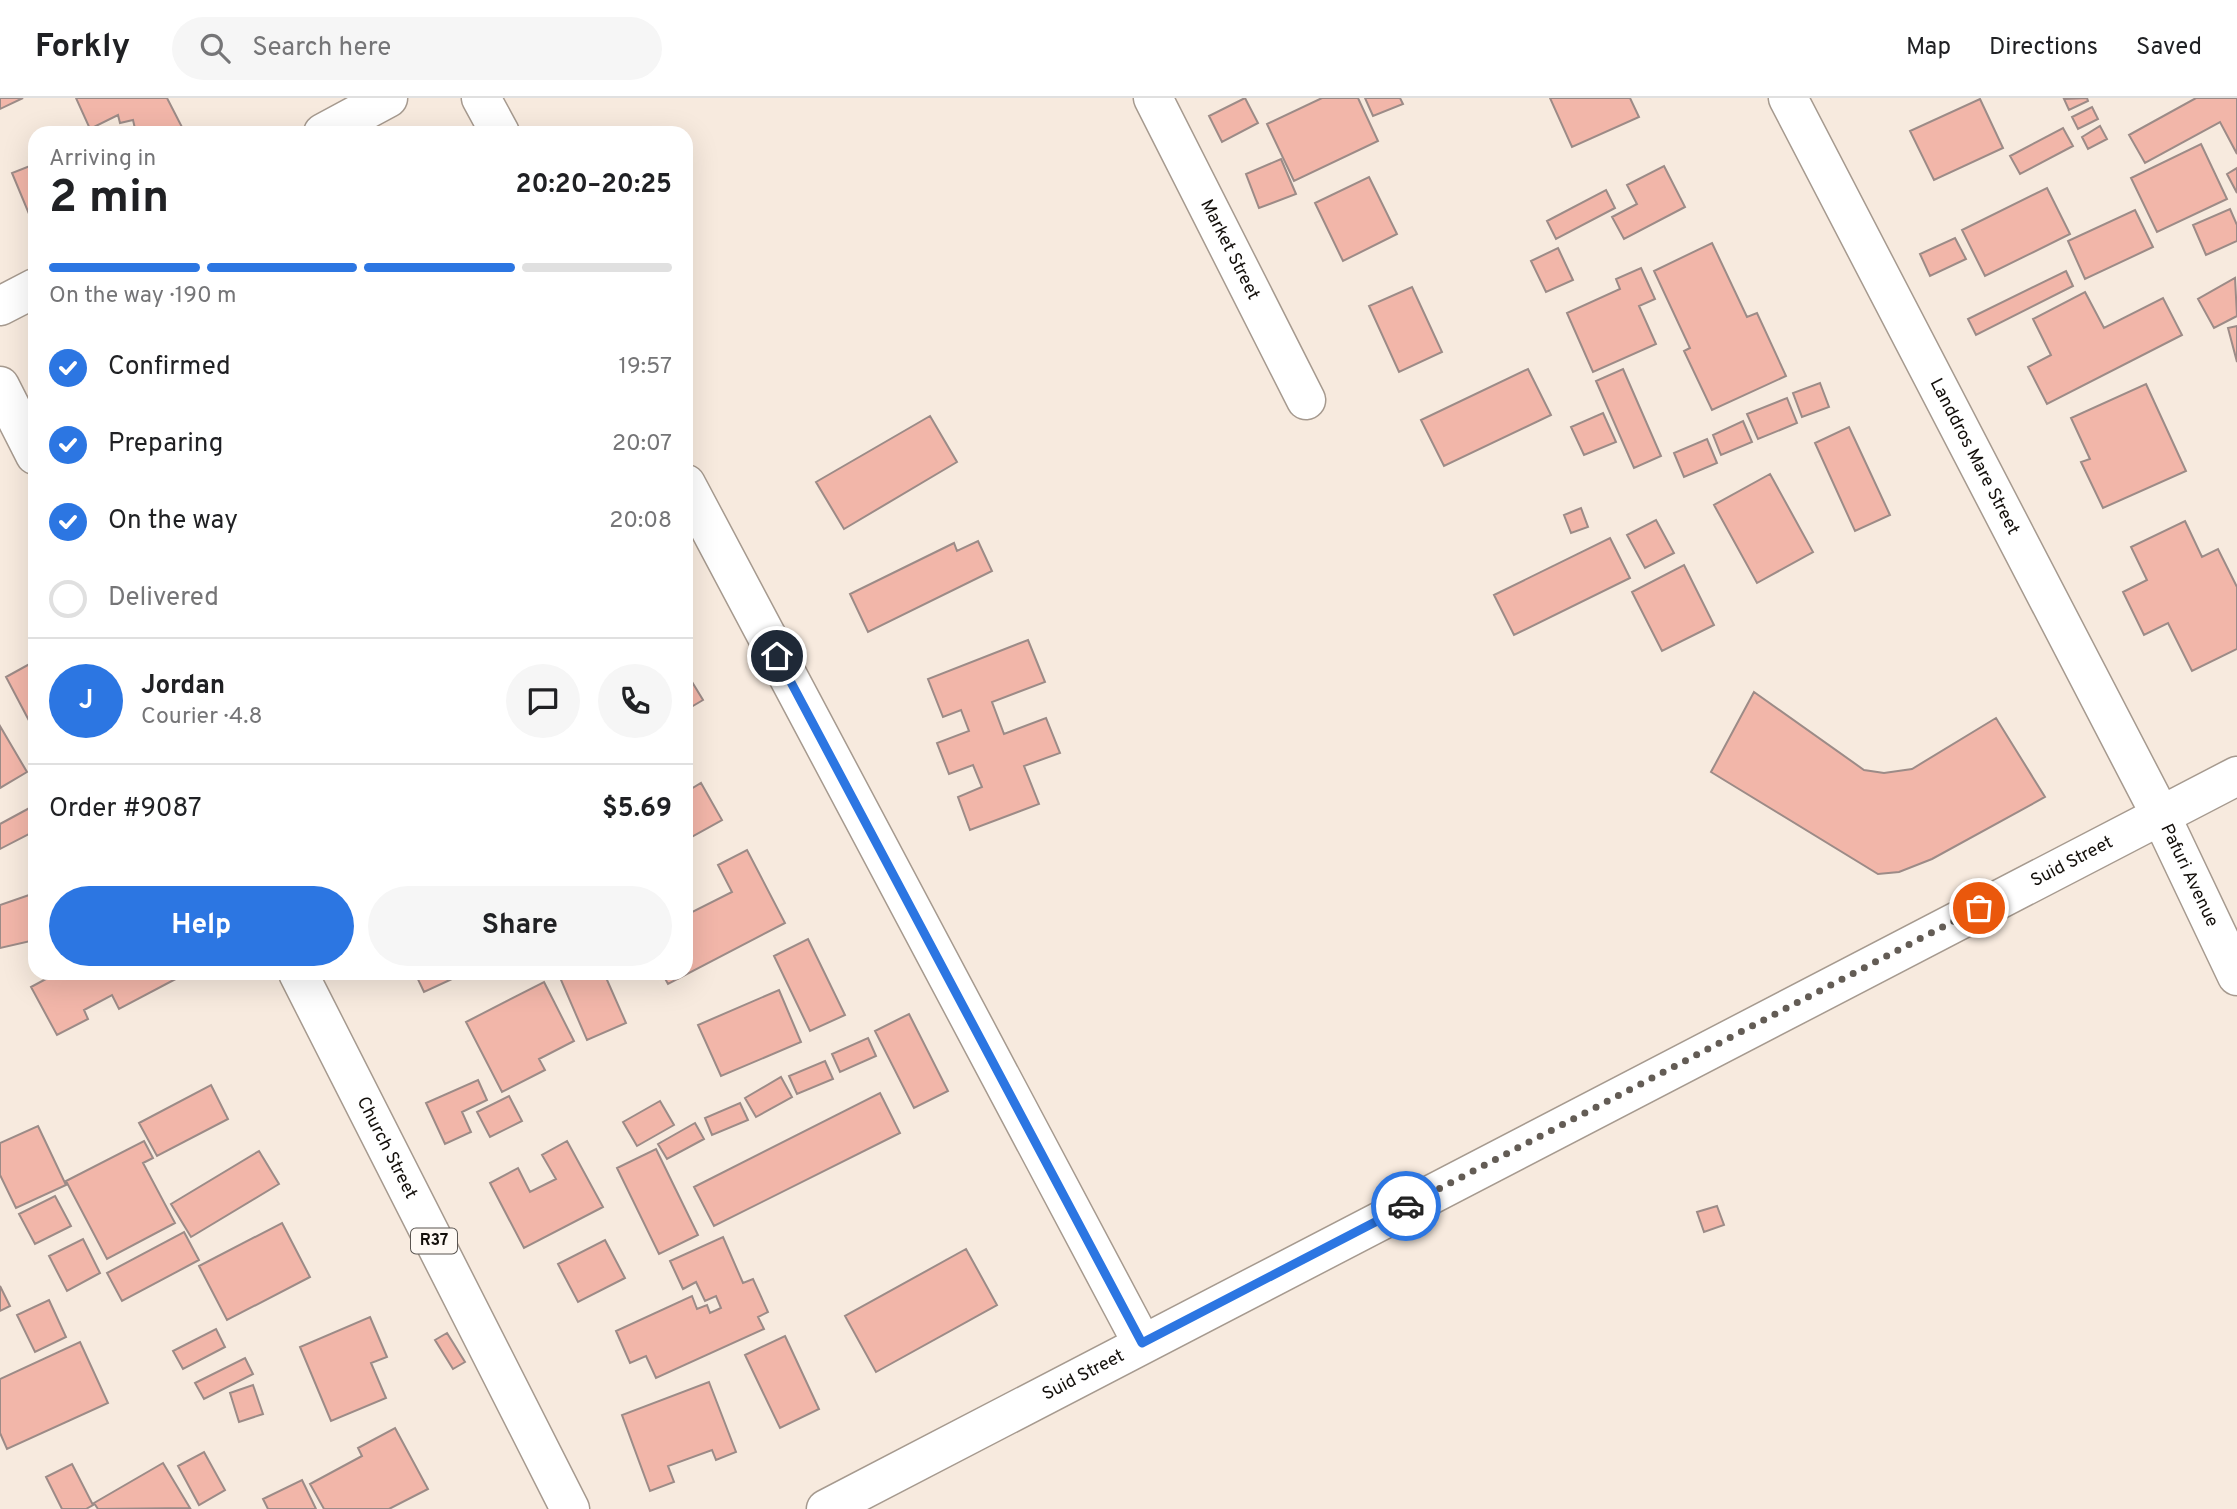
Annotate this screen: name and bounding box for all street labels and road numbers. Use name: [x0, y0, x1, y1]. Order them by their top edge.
street label: Market Street: [1195, 195, 1265, 304]
street label: Landdros Mare Street: [1924, 374, 2024, 539]
street label: Pafuri Avenue: [2155, 820, 2224, 931]
street label: Suid Street: [2027, 831, 2117, 893]
street label: Church Street: [351, 1093, 422, 1203]
road number: R37: [411, 1228, 457, 1254]
street label: Suid Street: [1038, 1344, 1128, 1406]

